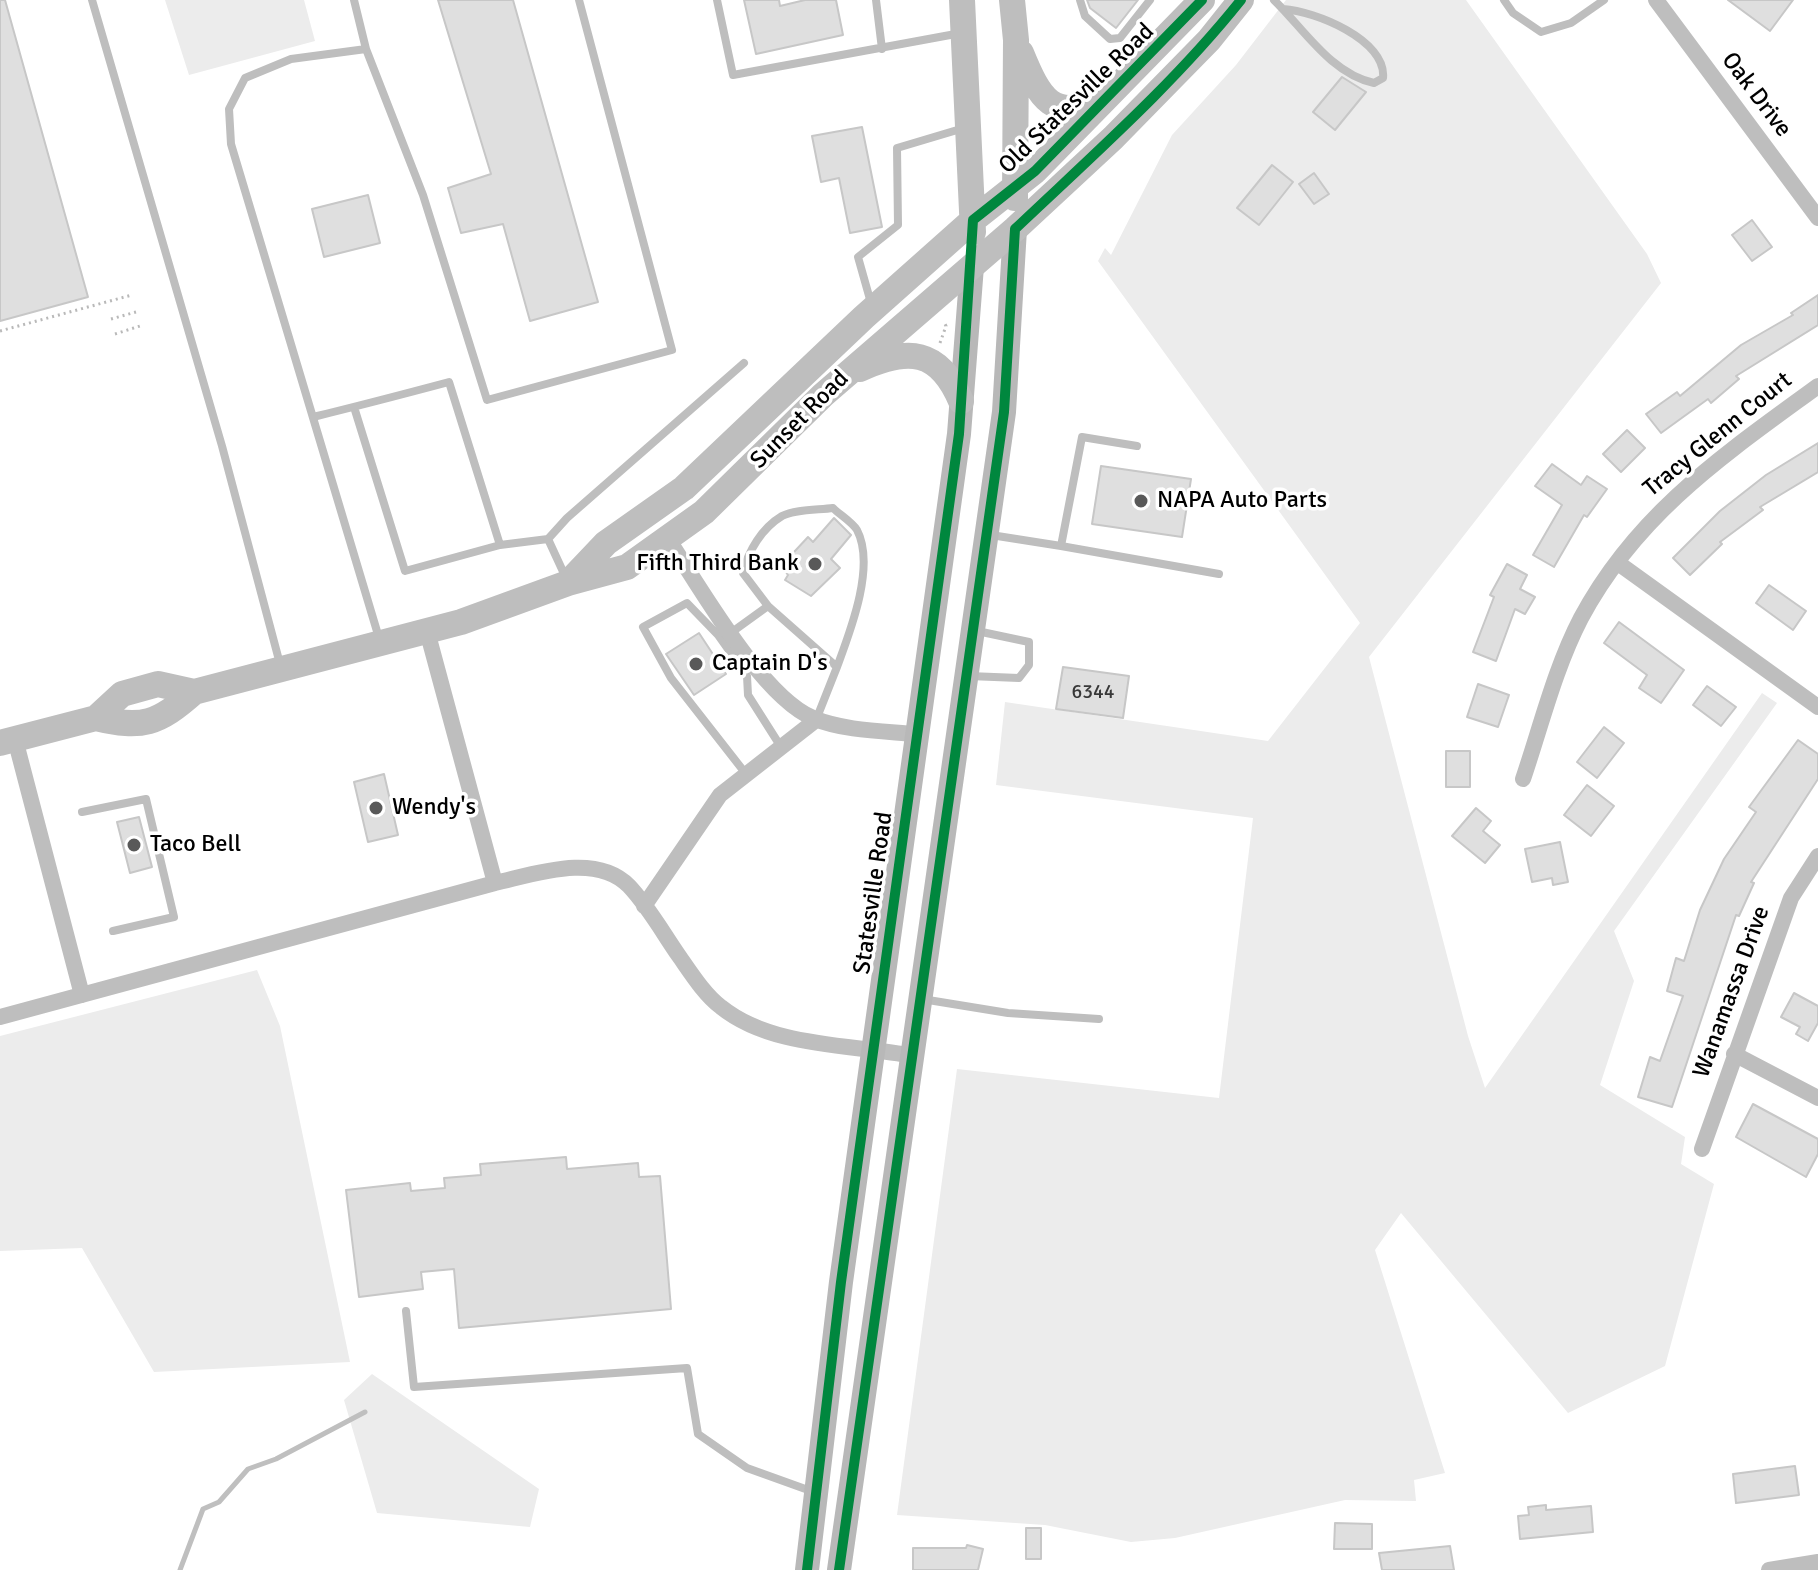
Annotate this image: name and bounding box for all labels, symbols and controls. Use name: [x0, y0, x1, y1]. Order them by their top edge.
street label: Old Statesville Road: [993, 18, 1161, 180]
street label: Oak Drive: [1715, 47, 1797, 143]
street label: Sunset Road: [745, 365, 855, 475]
street label: Tracy Glenn Court: [1638, 366, 1798, 504]
place label: NAPA Auto Parts: [1157, 487, 1327, 515]
marker: NAPA Auto Parts: [1132, 492, 1150, 510]
place label: Fifth Third Bank: [636, 550, 799, 578]
marker: Fifth Third Bank: [806, 555, 824, 573]
place label: Captain D's: [712, 650, 828, 678]
marker: Captain D's: [687, 655, 705, 673]
house number: 6344: [1071, 681, 1115, 705]
place label: Wendy's: [392, 794, 476, 822]
marker: Wendy's: [367, 799, 385, 817]
street label: Statesville Road: [848, 810, 900, 976]
place label: Taco Bell: [150, 831, 241, 859]
marker: Taco Bell: [125, 836, 143, 854]
street label: Wanamassa Drive: [1688, 902, 1776, 1082]

